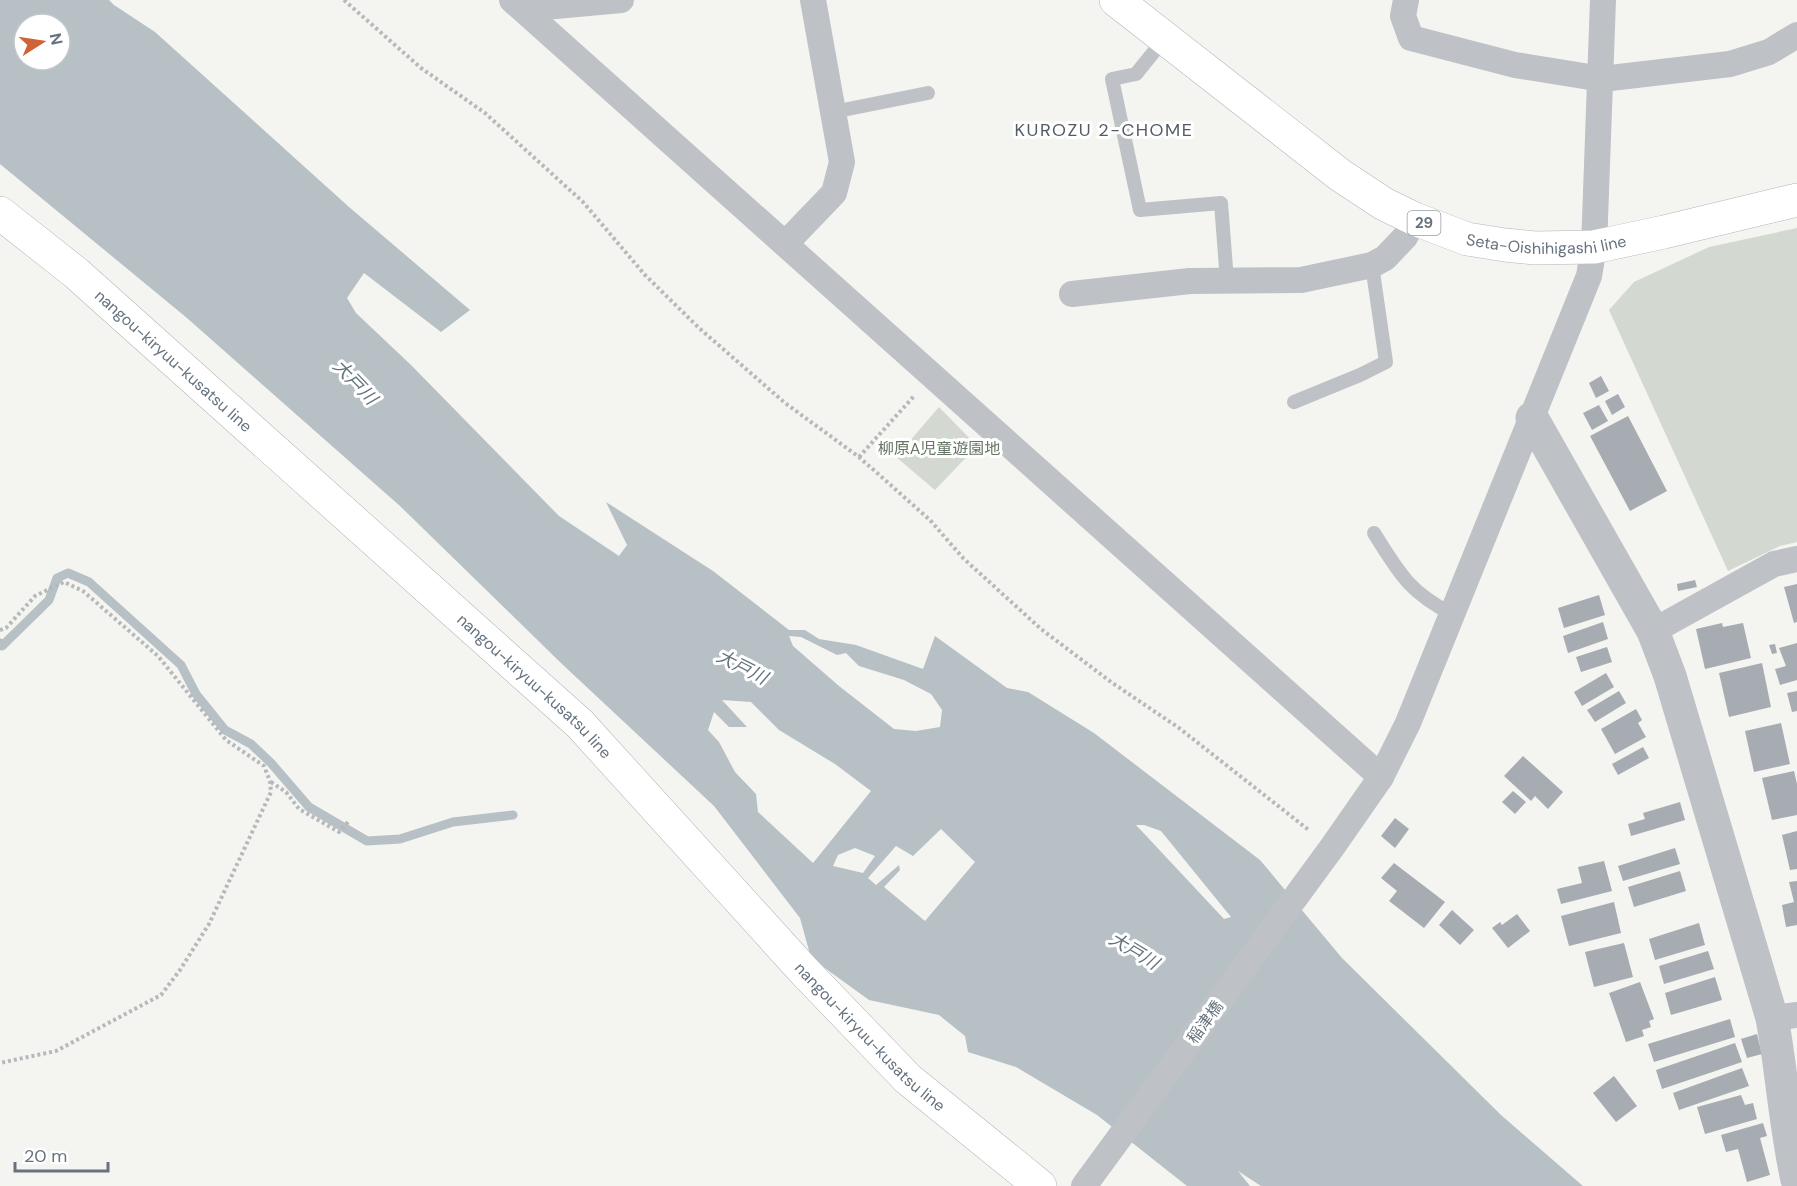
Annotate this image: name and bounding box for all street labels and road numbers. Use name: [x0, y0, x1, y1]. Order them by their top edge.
road number: 29: [1408, 211, 1440, 235]
street label: Seta-Oishihigashi line: [1465, 229, 1628, 259]
street label: nangou-kiryuu-kusatsu line: [91, 285, 257, 436]
street label: nangou-kiryuu-kusatsu line: [453, 609, 617, 763]
street label: nangou-kiryuu-kusatsu line: [790, 958, 950, 1116]
street label: 稲津橋: [1182, 996, 1228, 1048]

